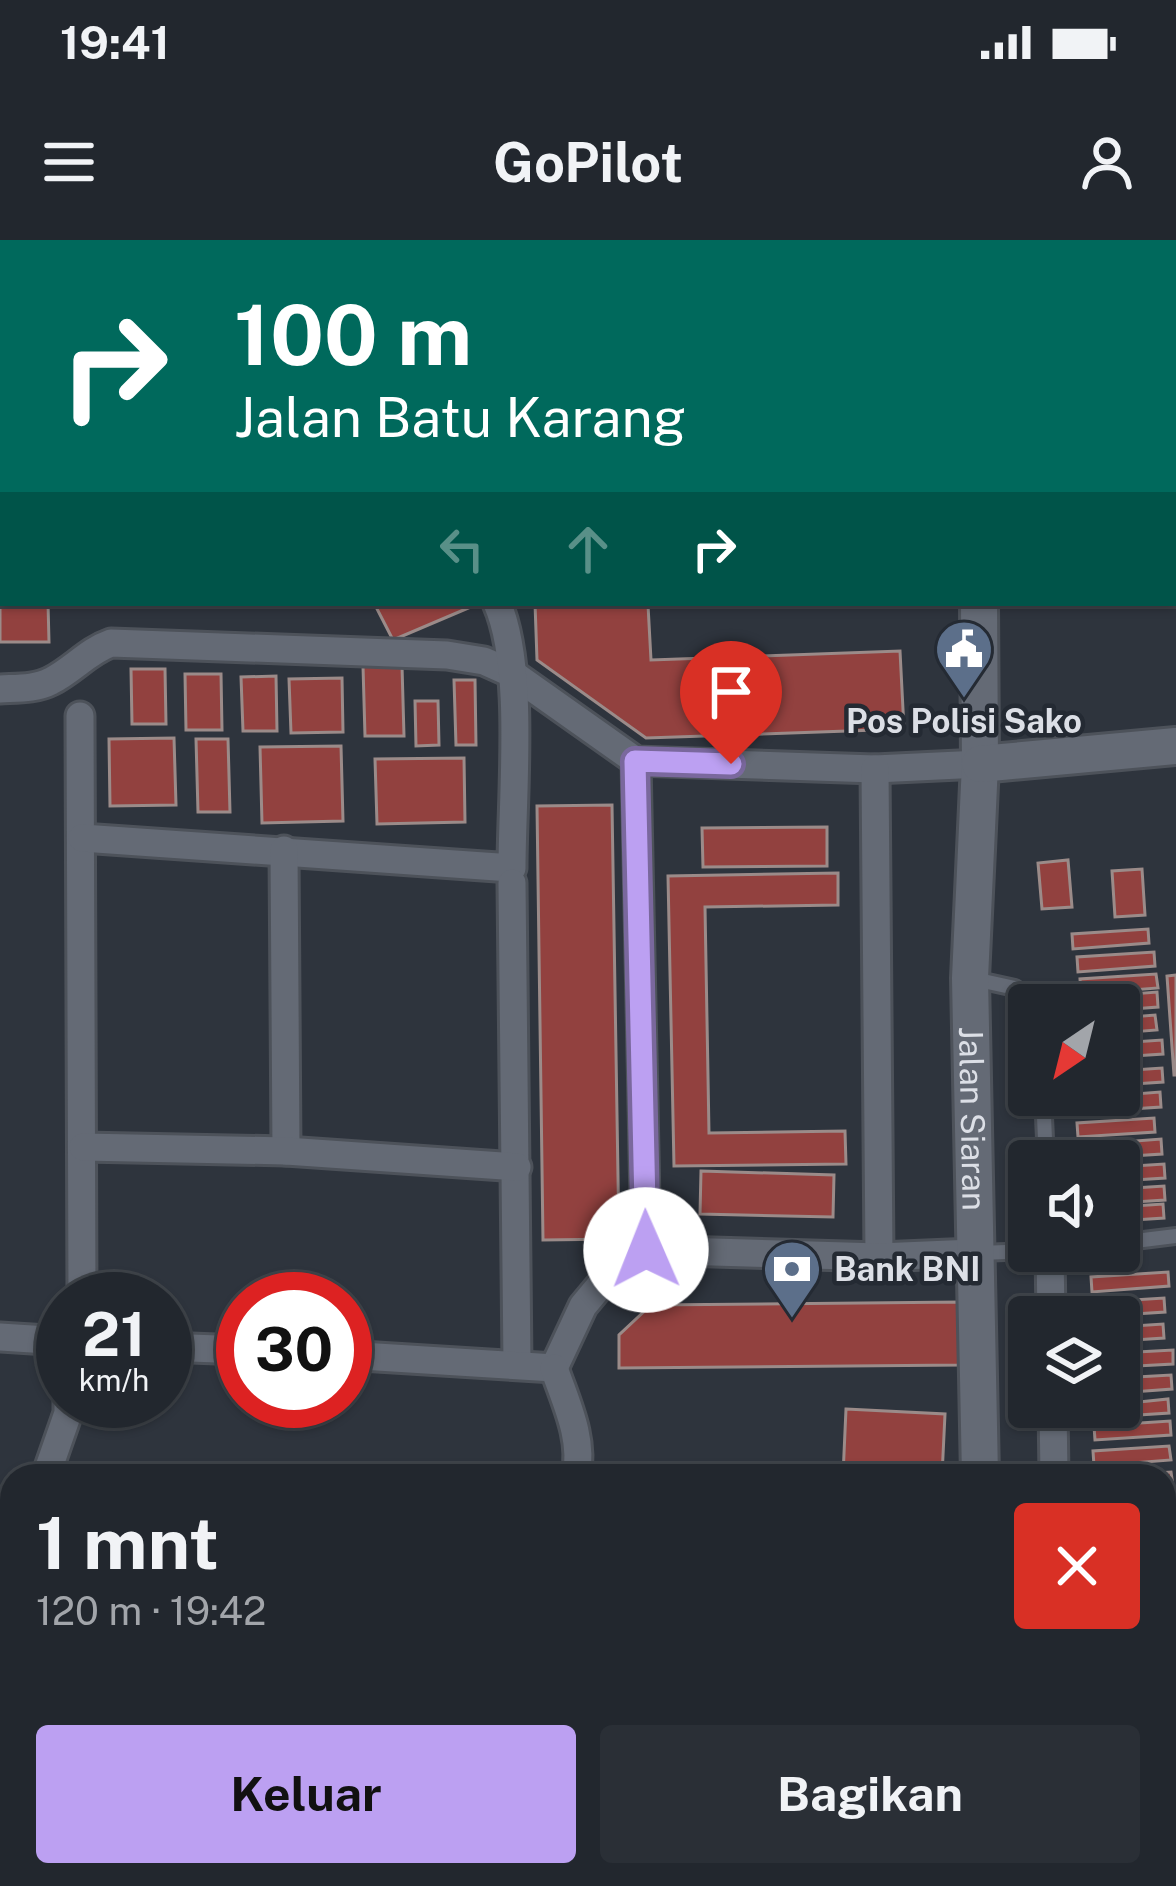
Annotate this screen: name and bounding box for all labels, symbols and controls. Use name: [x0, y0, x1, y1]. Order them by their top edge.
text: 19:41: [60, 16, 170, 69]
icon: menu: [36, 129, 102, 195]
icon: person: [1074, 129, 1140, 195]
text: GoPilot: [493, 131, 683, 194]
text: 100 m: [234, 285, 472, 384]
icon: right: [36, 288, 192, 444]
text: Jalan Batu Karang: [234, 386, 686, 449]
icon: left: [429, 516, 495, 582]
icon: ahead: [555, 516, 621, 582]
icon: right: [681, 516, 747, 582]
public building icon: Pos Polisi Sako: [933, 618, 995, 700]
pin: [680, 641, 782, 764]
icon: arrive: [698, 659, 764, 725]
place label: Pos Polisi Sako: [846, 702, 1082, 740]
north arrow: [1008, 984, 1140, 1116]
map controls: [1008, 984, 1140, 1428]
street label: Jalan Siaran: [952, 1026, 994, 1211]
button: sound: [1008, 1140, 1140, 1272]
position arrow: [583, 1187, 709, 1313]
bank icon: Bank BNI: [761, 1238, 823, 1320]
place label: Bank BNI: [834, 1250, 980, 1288]
speed limit sign: 30: [216, 1272, 372, 1428]
button: layers: [1008, 1296, 1140, 1428]
text: 21: [82, 1299, 146, 1370]
text: km/h: [79, 1362, 149, 1398]
text: 1 mnt: [36, 1501, 219, 1585]
button: close: [1014, 1503, 1140, 1629]
text: 120 m · 19:42: [36, 1588, 266, 1634]
button: Keluar: [36, 1725, 576, 1863]
button: Bagikan: [600, 1725, 1140, 1863]

